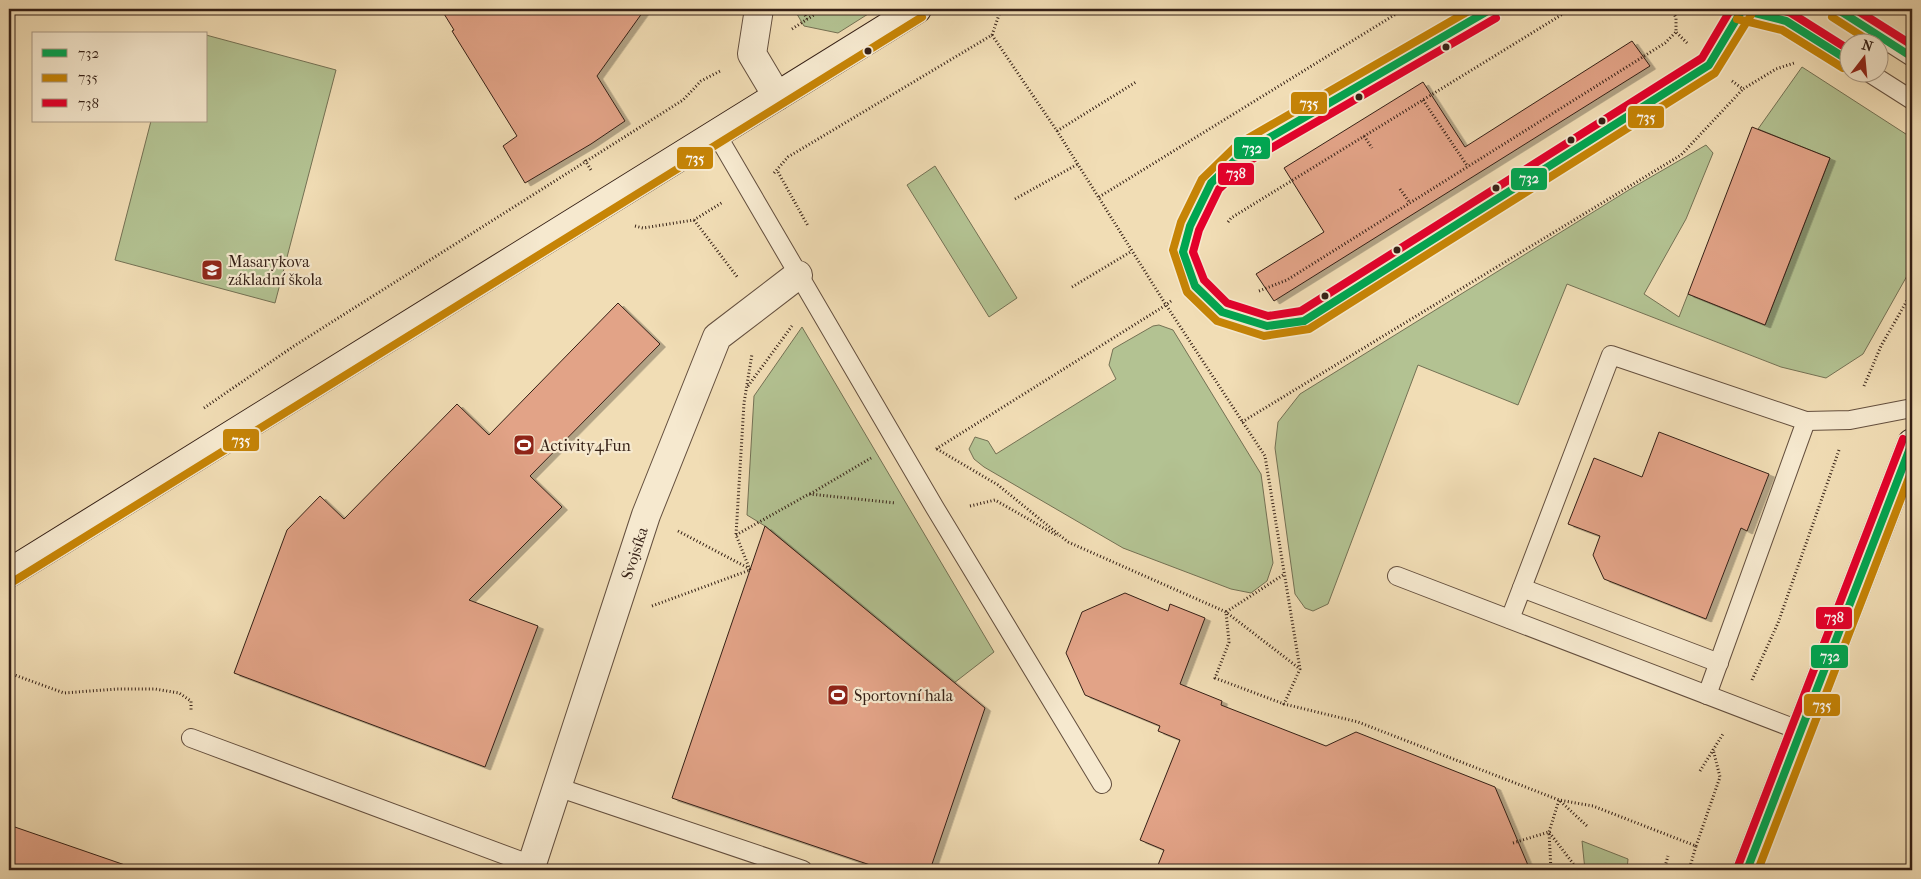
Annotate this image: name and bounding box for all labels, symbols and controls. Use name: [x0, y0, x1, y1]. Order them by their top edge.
legend: [32, 32, 208, 122]
north arrow: [1838, 32, 1888, 82]
text: N: [1860, 36, 1875, 56]
unlabelled marker: [1441, 42, 1451, 52]
text: 732: [78, 44, 99, 62]
unlabelled marker: [863, 46, 873, 56]
text: 735: [78, 68, 98, 86]
line badge: 735: [1290, 91, 1328, 115]
unlabelled marker: [1354, 92, 1364, 102]
text: 738: [78, 94, 99, 112]
text: 735: [1299, 95, 1318, 112]
line badge: 735: [1627, 105, 1665, 129]
text: 735: [1636, 109, 1655, 126]
unlabelled marker: [1597, 116, 1607, 126]
unlabelled marker: [1566, 135, 1576, 145]
line badge: 732: [1233, 136, 1271, 160]
text: 732: [1241, 140, 1262, 157]
line badge: 735: [676, 146, 714, 170]
text: 735: [685, 150, 704, 167]
line badge: 738: [1217, 162, 1255, 186]
text: 738: [1225, 165, 1246, 182]
line badge: 732: [1510, 167, 1548, 191]
text: 732: [1518, 170, 1539, 187]
unlabelled marker: [1491, 183, 1501, 193]
unlabelled marker: [1392, 245, 1402, 255]
place label: Masarykova základní škola: [228, 252, 323, 289]
school or university icon: Masarykova základní škola: [200, 258, 224, 282]
unlabelled marker: [1320, 291, 1330, 301]
line badge: 735: [222, 428, 260, 452]
text: 735: [231, 432, 250, 449]
sports icon: Activity4Fun: [512, 433, 536, 457]
place label: Activity4Fun: [539, 436, 632, 455]
street label: Svojsíka: [617, 524, 652, 582]
line badge: 738: [1815, 606, 1853, 630]
text: 738: [1823, 609, 1844, 626]
line badge: 732: [1810, 644, 1849, 669]
text: 732: [1819, 648, 1840, 665]
sports icon: Sportovní hala: [826, 683, 850, 707]
place label: Sportovní hala: [854, 686, 954, 705]
line badge: 735: [1803, 693, 1841, 717]
text: 735: [1812, 697, 1831, 714]

